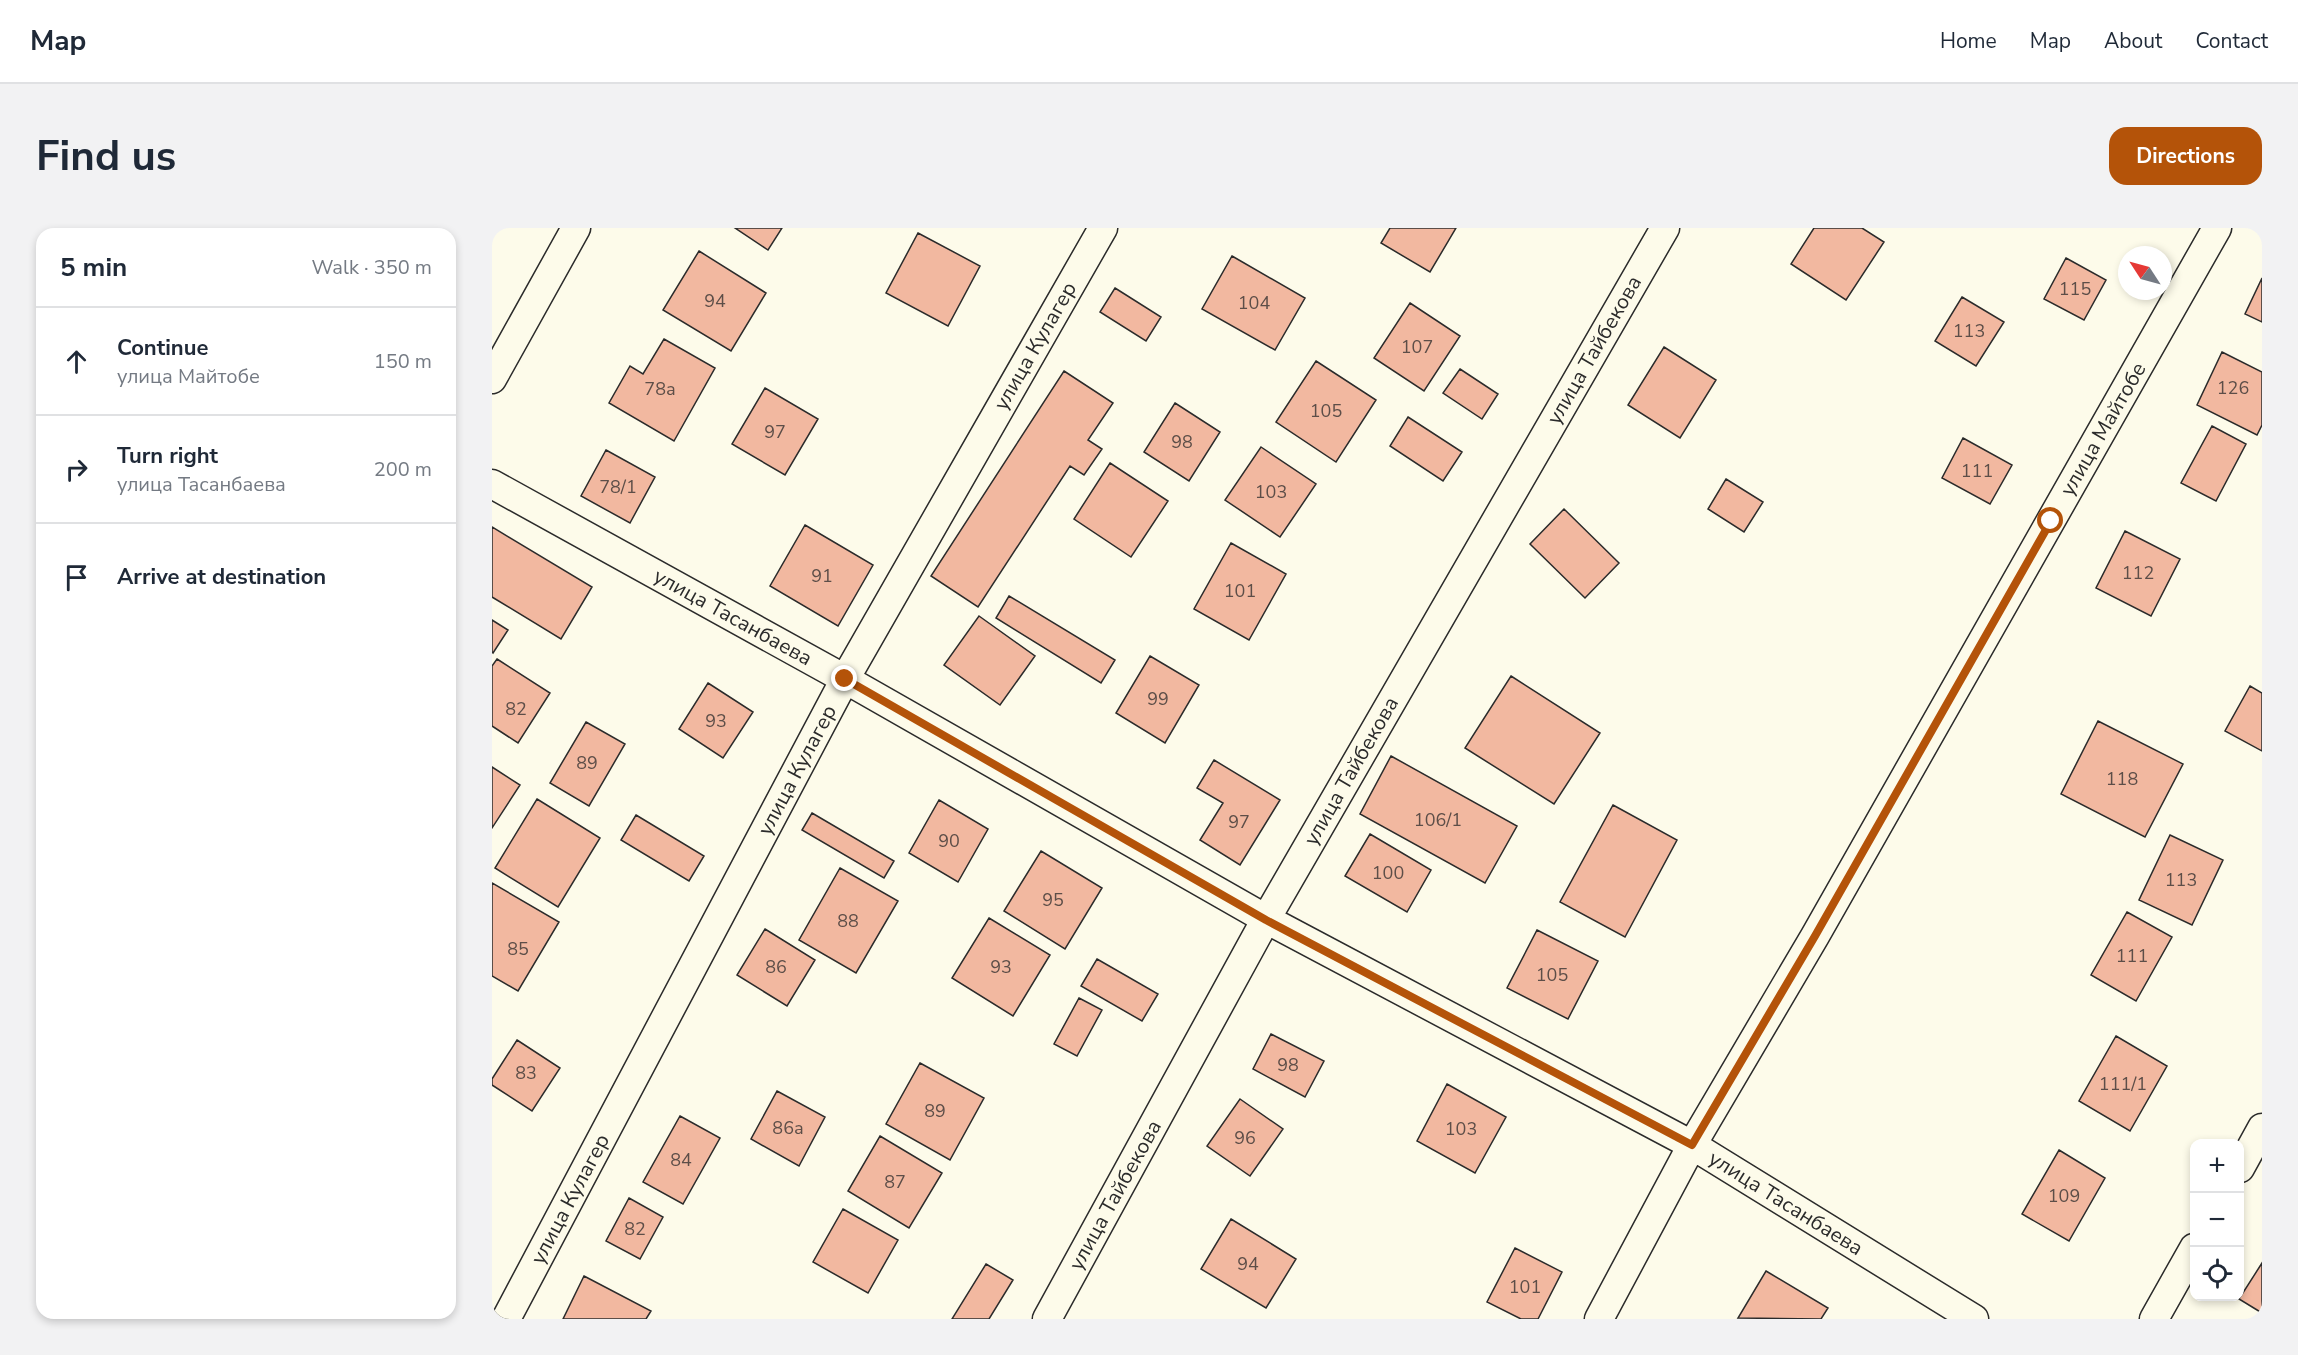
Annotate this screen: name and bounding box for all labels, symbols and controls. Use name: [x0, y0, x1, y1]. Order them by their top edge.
text: Map: [30, 22, 86, 60]
text: Home: [1940, 27, 1997, 55]
text: Map: [2030, 27, 2071, 55]
text: About: [2104, 27, 2162, 55]
text: Contact: [2195, 27, 2268, 55]
button: Directions: [2109, 127, 2262, 185]
text: Find us: [36, 128, 176, 185]
north arrow: [2118, 246, 2172, 300]
text: 5 min: [60, 250, 127, 285]
text: Walk · 350 m: [312, 254, 432, 281]
street label: улица Тайбекова: [1540, 270, 1648, 430]
street label: улица Кулагер: [987, 277, 1083, 415]
house number: 115: [2059, 277, 2091, 301]
house number: 94: [704, 289, 726, 313]
house number: 104: [1238, 291, 1270, 315]
house number: 113: [1953, 319, 1985, 343]
text: Continue: [117, 333, 208, 363]
house number: 107: [1401, 335, 1433, 359]
icon: ahead: [60, 345, 93, 378]
text: 150 m: [374, 348, 432, 375]
street label: улица Майтобе: [2053, 357, 2153, 501]
text: улица Майтобе: [117, 363, 260, 390]
house number: 126: [2217, 376, 2249, 400]
house number: 78а: [644, 377, 676, 401]
house number: 105: [1310, 399, 1342, 423]
house number: 97: [764, 420, 786, 444]
house number: 98: [1171, 430, 1193, 454]
text: Turn right: [117, 441, 218, 471]
icon: right: [60, 453, 93, 486]
text: 200 m: [374, 456, 432, 483]
house number: 111: [1961, 459, 1993, 483]
text: улица Тасанбаева: [117, 471, 286, 498]
house number: 78/1: [599, 475, 637, 499]
house number: 103: [1255, 480, 1287, 504]
route start: [2037, 507, 2063, 533]
icon: arrive: [60, 561, 93, 594]
house number: 112: [2122, 561, 2154, 585]
text: Arrive at destination: [117, 562, 326, 592]
street label: улица Тасанбаева: [649, 562, 817, 672]
house number: 91: [811, 564, 833, 588]
house number: 101: [1224, 579, 1256, 603]
route end: [831, 665, 857, 691]
house number: 99: [1147, 687, 1169, 711]
street label: улица Тайбекова: [1297, 691, 1405, 851]
house number: 82: [505, 697, 527, 721]
street label: улица Кулагер: [751, 700, 843, 840]
house number: 93: [705, 709, 727, 733]
house number: 89: [576, 751, 598, 775]
house number: 118: [2106, 767, 2138, 791]
house number: 106/1: [1414, 808, 1462, 832]
house number: 97: [1228, 810, 1250, 834]
house number: 90: [938, 829, 960, 853]
house number: 100: [1372, 861, 1404, 885]
house number: 113: [2165, 868, 2197, 892]
house number: 95: [1042, 888, 1064, 912]
house number: 88: [837, 909, 859, 933]
house number: 85: [507, 937, 529, 961]
house number: 111: [2116, 944, 2148, 968]
house number: 86: [765, 955, 787, 979]
house number: 93: [990, 955, 1012, 979]
house number: 105: [1536, 963, 1568, 987]
house number: 98: [1277, 1053, 1299, 1077]
house number: 83: [515, 1061, 537, 1085]
house number: 111/1: [2099, 1072, 2147, 1096]
house number: 89: [924, 1099, 946, 1123]
street label: улица Тайбекова: [1062, 1115, 1168, 1275]
house number: 86а: [772, 1116, 804, 1140]
house number: 103: [1445, 1117, 1477, 1141]
house number: 96: [1234, 1126, 1256, 1150]
street label: улица Кулагер: [524, 1129, 616, 1269]
map controls: [2190, 1139, 2244, 1301]
button: +: [2190, 1139, 2244, 1193]
street label: улица Тасанбаева: [1703, 1144, 1869, 1262]
house number: 84: [670, 1148, 692, 1172]
house number: 87: [884, 1170, 906, 1194]
house number: 109: [2048, 1184, 2080, 1208]
button: −: [2190, 1193, 2244, 1247]
house number: 82: [624, 1217, 646, 1241]
button: locate: [2190, 1247, 2244, 1301]
house number: 94: [1237, 1252, 1259, 1276]
house number: 101: [1509, 1275, 1541, 1299]

